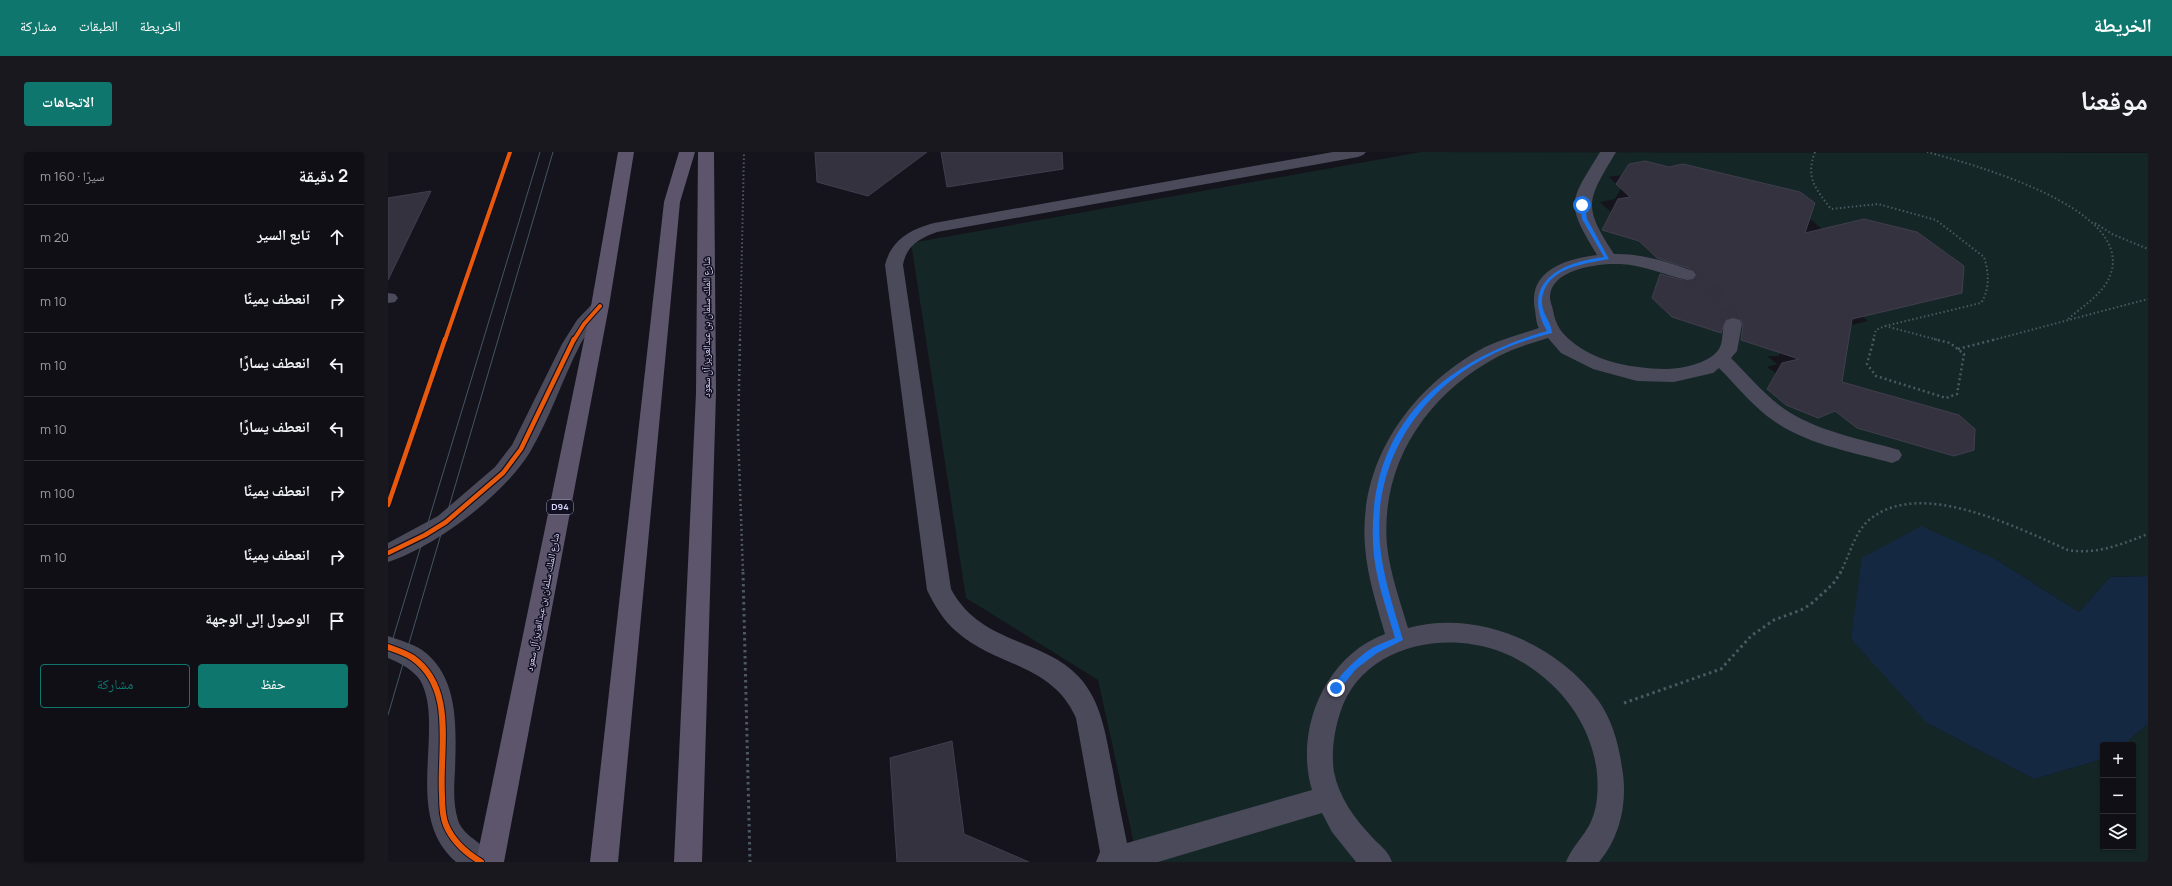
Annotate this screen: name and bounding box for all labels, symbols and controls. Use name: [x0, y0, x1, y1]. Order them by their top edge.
text: الخريطة: [2094, 12, 2152, 38]
text: مشاركة: [20, 16, 57, 35]
text: الطبقات: [79, 16, 118, 35]
text: الخريطة: [140, 16, 181, 35]
text: موقعنا: [2080, 80, 2148, 118]
button: الاتجاهات: [24, 82, 112, 126]
text: 2 دقيقة: [299, 164, 348, 187]
text: سيرًا · 160 m: [40, 167, 104, 185]
route start: [1573, 196, 1591, 214]
text: تابع السير: [257, 224, 310, 245]
icon: ahead: [326, 226, 348, 248]
text: 20 m: [40, 228, 69, 246]
street label: شارع الملك سلمان بن عبدالعزيز آل سعود: [699, 256, 713, 397]
text: انعطف يمينًا: [243, 288, 310, 309]
icon: right: [326, 290, 348, 312]
text: 10 m: [40, 292, 67, 310]
text: انعطف يسارًا: [239, 352, 310, 373]
icon: left: [326, 354, 348, 376]
text: 10 m: [40, 356, 67, 374]
text: انعطف يسارًا: [239, 416, 310, 437]
icon: left: [326, 418, 348, 440]
text: 10 m: [40, 420, 67, 438]
text: انعطف يمينًا: [243, 480, 310, 501]
icon: right: [326, 482, 348, 504]
text: 100 m: [40, 484, 75, 502]
road number: D94: [547, 500, 573, 514]
street label: شارع الملك سلمان بن عبدالعزيز آل سعود: [522, 531, 562, 672]
text: انعطف يمينًا: [243, 544, 310, 565]
icon: right: [326, 546, 348, 568]
text: 10 m: [40, 548, 67, 566]
text: الوصول إلى الوجهة: [205, 608, 310, 629]
icon: arrive: [326, 610, 348, 632]
button: مشاركة: [40, 664, 190, 708]
button: حفظ: [198, 664, 348, 708]
route end: [1327, 679, 1345, 697]
map controls: [2100, 742, 2136, 850]
button: +: [2100, 742, 2136, 778]
button: −: [2100, 778, 2136, 814]
button: layers: [2100, 814, 2136, 850]

